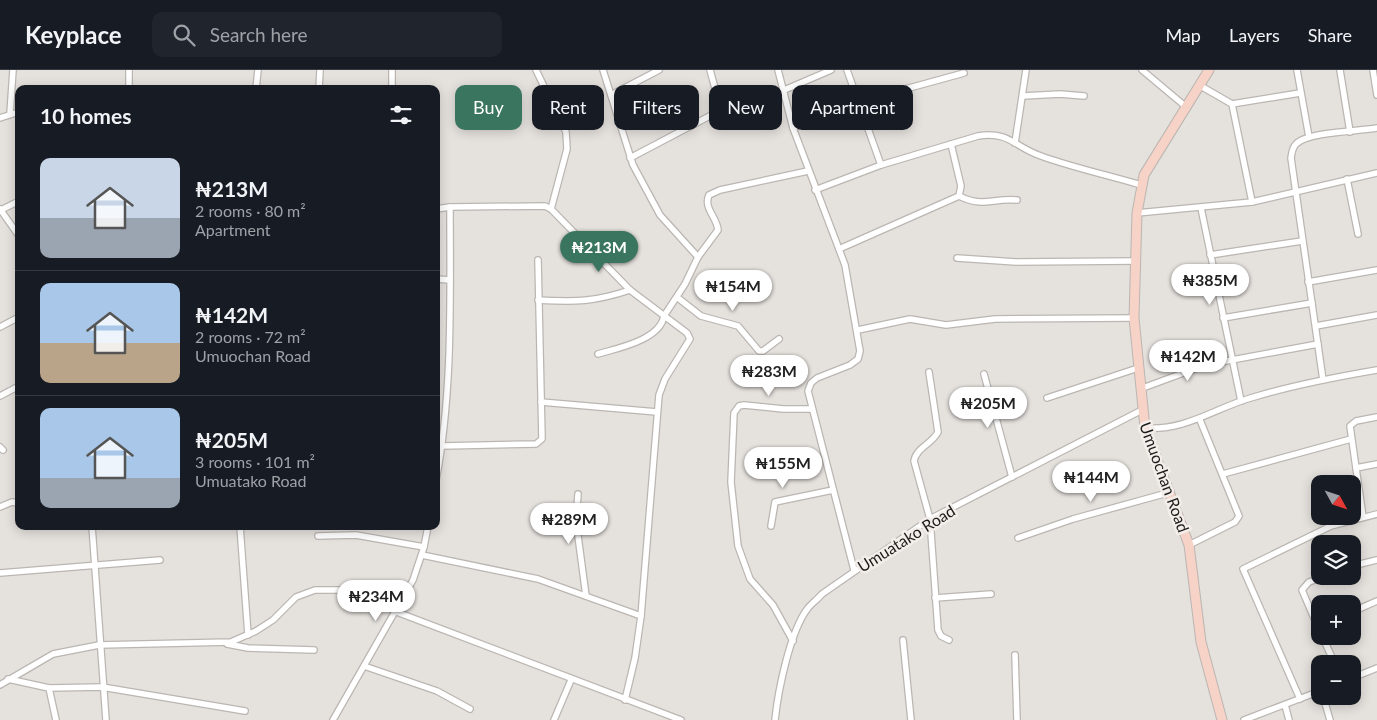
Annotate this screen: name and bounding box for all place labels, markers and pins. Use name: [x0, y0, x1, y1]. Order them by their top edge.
pin: ₦213M: [564, 230, 634, 273]
pin: ₦385M: [1175, 264, 1245, 306]
pin: ₦154M: [698, 270, 768, 312]
pin: ₦142M: [1153, 340, 1223, 382]
pin: ₦283M: [734, 354, 804, 397]
pin: ₦205M: [953, 386, 1023, 429]
pin: ₦155M: [748, 446, 818, 489]
pin: ₦144M: [1056, 460, 1126, 503]
pin: ₦289M: [534, 502, 604, 545]
pin: ₦234M: [341, 580, 411, 622]

